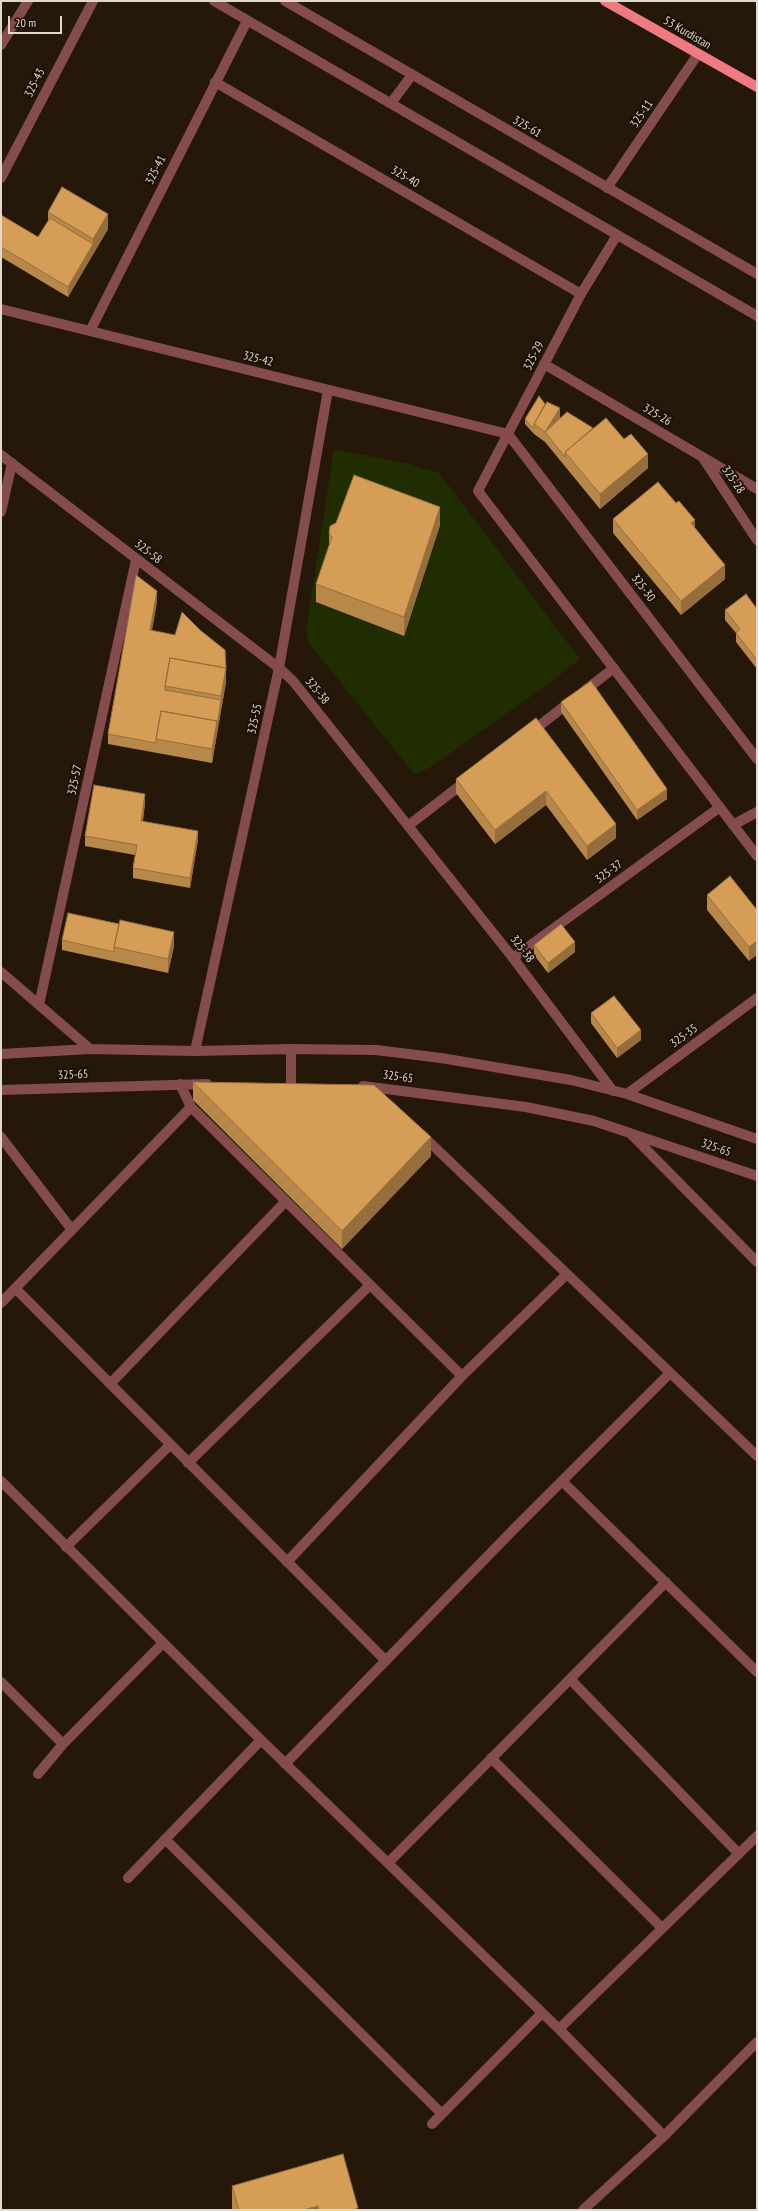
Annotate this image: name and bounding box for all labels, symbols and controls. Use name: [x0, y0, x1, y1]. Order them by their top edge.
scale bar: [10, 8, 64, 34]
street label: 53 Kurdistan: [661, 14, 713, 52]
text: 20 m: [15, 15, 36, 30]
street label: 325-43: [22, 66, 48, 100]
street label: 325-11: [628, 97, 656, 131]
street label: 325-61: [510, 113, 544, 141]
street label: 325-41: [143, 153, 169, 187]
street label: 325-40: [388, 163, 422, 191]
street label: 325-29: [521, 339, 547, 373]
street label: 325-42: [241, 348, 275, 370]
street label: 325-26: [640, 401, 674, 429]
street label: 325-28: [719, 463, 747, 497]
street label: 325-58: [132, 537, 164, 567]
street label: 325-30: [628, 571, 658, 605]
street label: 325-38: [302, 675, 332, 707]
street label: 325-55: [245, 703, 265, 735]
street label: 325-57: [65, 764, 85, 796]
street label: 325-37: [592, 857, 626, 887]
street label: 325-38: [507, 932, 537, 966]
street label: 325-35: [667, 1021, 701, 1051]
street label: 325-65: [58, 1067, 88, 1083]
street label: 325-65: [382, 1068, 414, 1086]
street label: 325-65: [699, 1136, 733, 1160]

